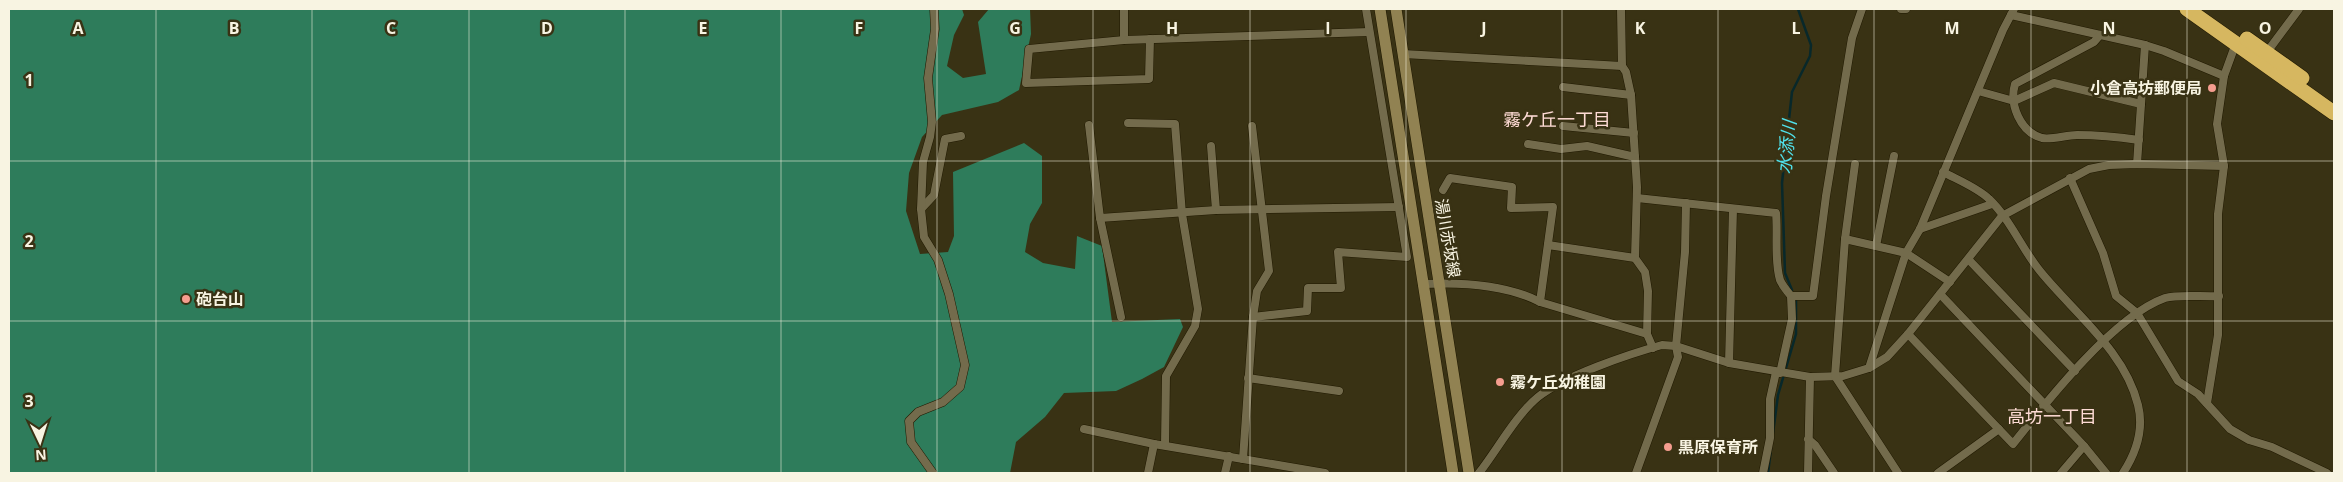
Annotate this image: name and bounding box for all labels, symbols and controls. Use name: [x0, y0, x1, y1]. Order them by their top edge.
text: A: [72, 17, 84, 39]
text: B: [229, 17, 239, 39]
text: C: [386, 17, 396, 39]
text: D: [541, 17, 553, 39]
text: E: [699, 17, 708, 39]
text: F: [855, 17, 863, 39]
text: G: [1009, 17, 1021, 39]
text: H: [1166, 17, 1178, 39]
text: I: [1325, 17, 1331, 39]
text: J: [1479, 17, 1487, 39]
text: K: [1635, 17, 1646, 39]
text: L: [1791, 17, 1801, 39]
text: M: [1944, 17, 1960, 39]
text: N: [2102, 17, 2116, 39]
text: O: [2259, 17, 2271, 39]
text: 1: [24, 69, 34, 91]
place label: 小倉高坊郵便局: [2090, 77, 2202, 99]
marker: 小倉高坊郵便局: [2206, 82, 2218, 94]
district label: 霧ケ丘一丁目: [1503, 107, 1611, 131]
water label: 水添川: [1771, 117, 1801, 175]
street label: 湯川赤坂線: [1430, 197, 1466, 279]
text: 2: [24, 230, 34, 252]
place label: 砲台山: [196, 288, 244, 310]
marker: 砲台山: [180, 293, 192, 305]
place label: 霧ケ丘幼稚園: [1510, 371, 1606, 393]
marker: 霧ケ丘幼稚園: [1494, 376, 1506, 388]
text: 3: [24, 390, 34, 412]
district label: 高坊一丁目: [2007, 404, 2097, 428]
north arrow: [15, 417, 65, 467]
place label: 黒原保育所: [1678, 436, 1758, 458]
marker: 黒原保育所: [1662, 441, 1674, 453]
text: N: [35, 446, 47, 465]

